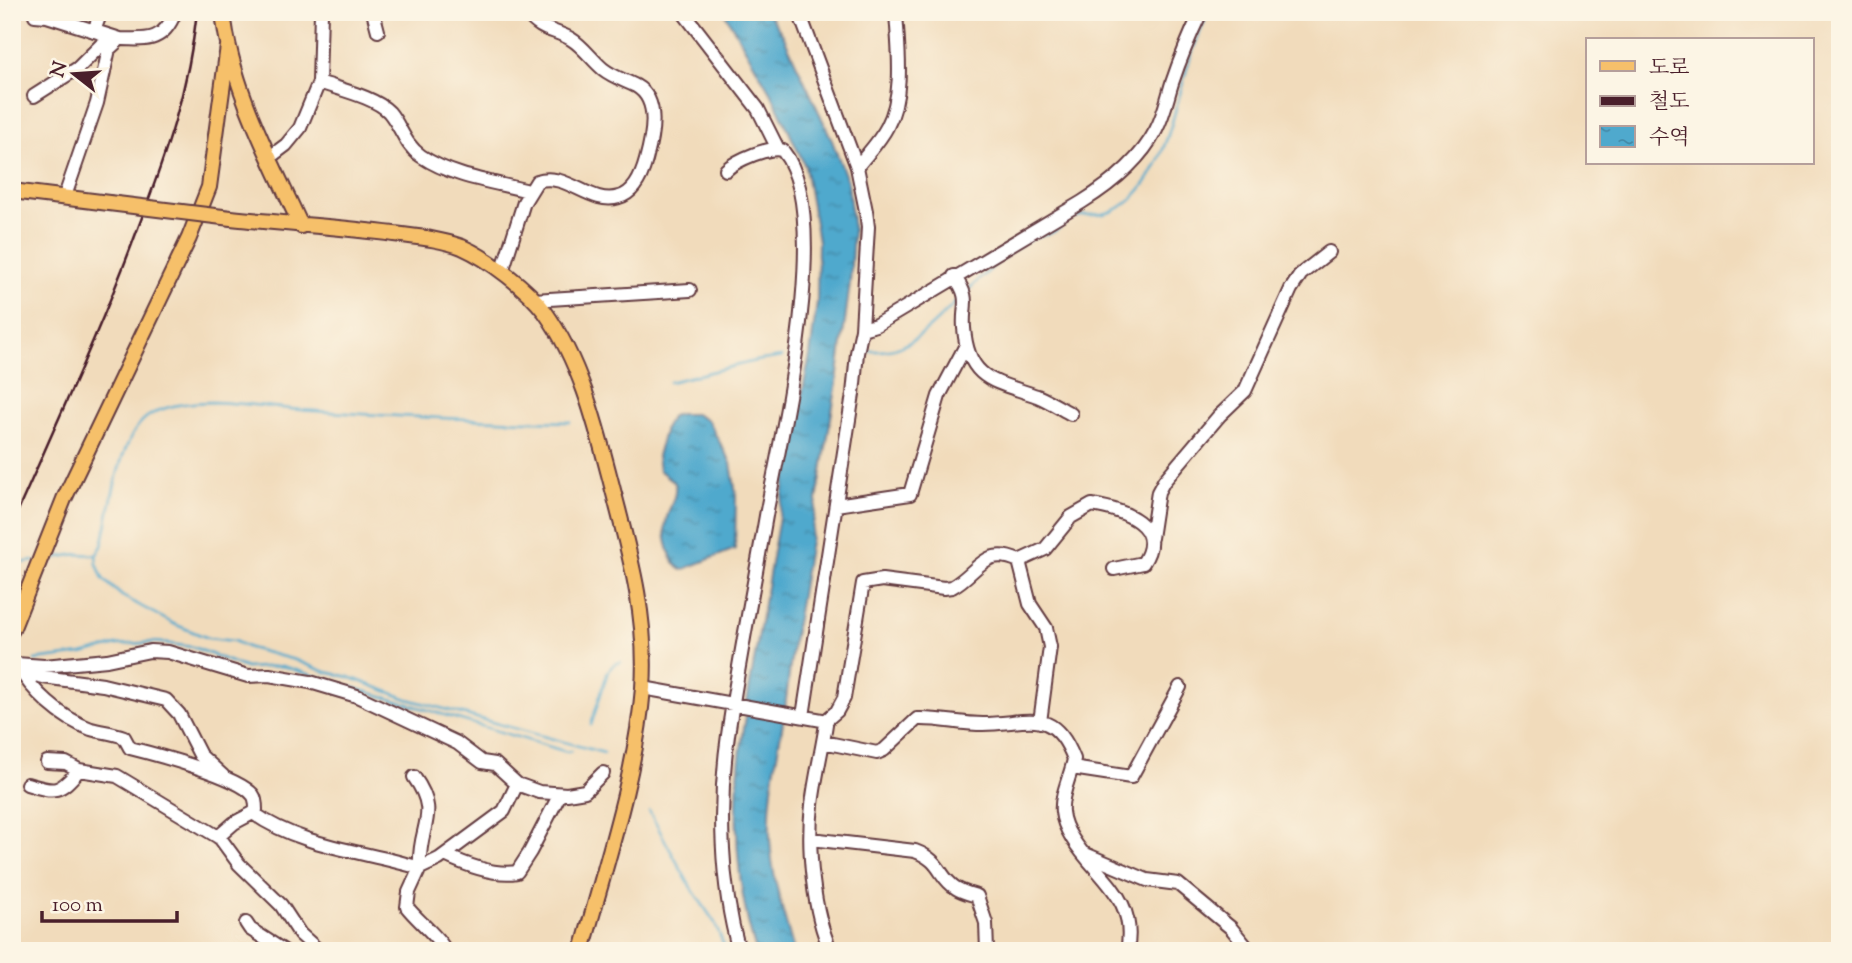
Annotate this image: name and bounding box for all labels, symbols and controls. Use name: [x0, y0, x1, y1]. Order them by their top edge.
north arrow: [38, 38, 108, 108]
legend: [1586, 38, 1814, 164]
text: 도로: [1649, 54, 1690, 84]
text: N: [45, 59, 75, 81]
text: 철도: [1649, 88, 1690, 118]
text: 수역: [1649, 124, 1690, 154]
scale bar: [42, 879, 177, 923]
text: 100 m: [52, 891, 103, 921]

